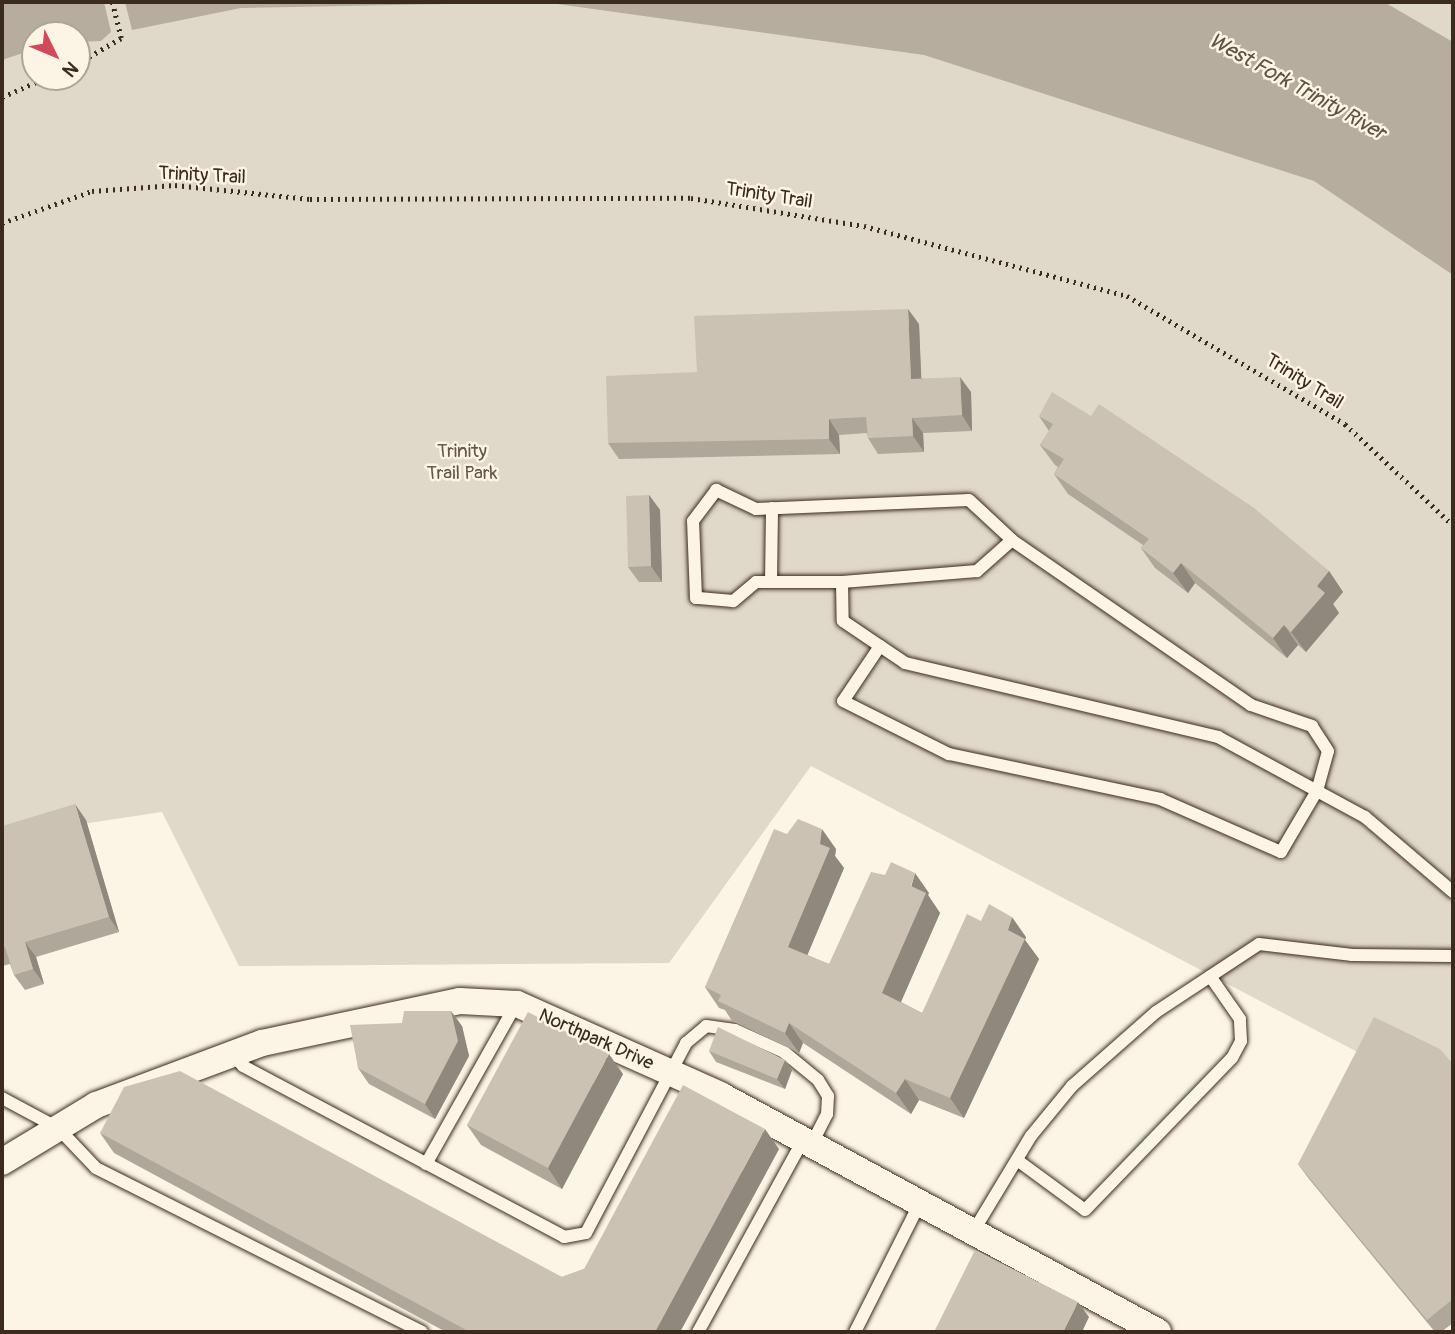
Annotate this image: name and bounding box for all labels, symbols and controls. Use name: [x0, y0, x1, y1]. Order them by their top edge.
north arrow: [21, 21, 91, 91]
water label: West Fork Trinity River: [1204, 28, 1390, 146]
text: N: [57, 56, 83, 82]
street label: Trinity Trail: [158, 162, 246, 190]
street label: Trinity Trail: [724, 178, 814, 214]
street label: Trinity Trail: [1261, 349, 1347, 415]
park label: Trinity Trail Park: [427, 441, 497, 485]
street label: Northpark Drive: [535, 1004, 657, 1076]

